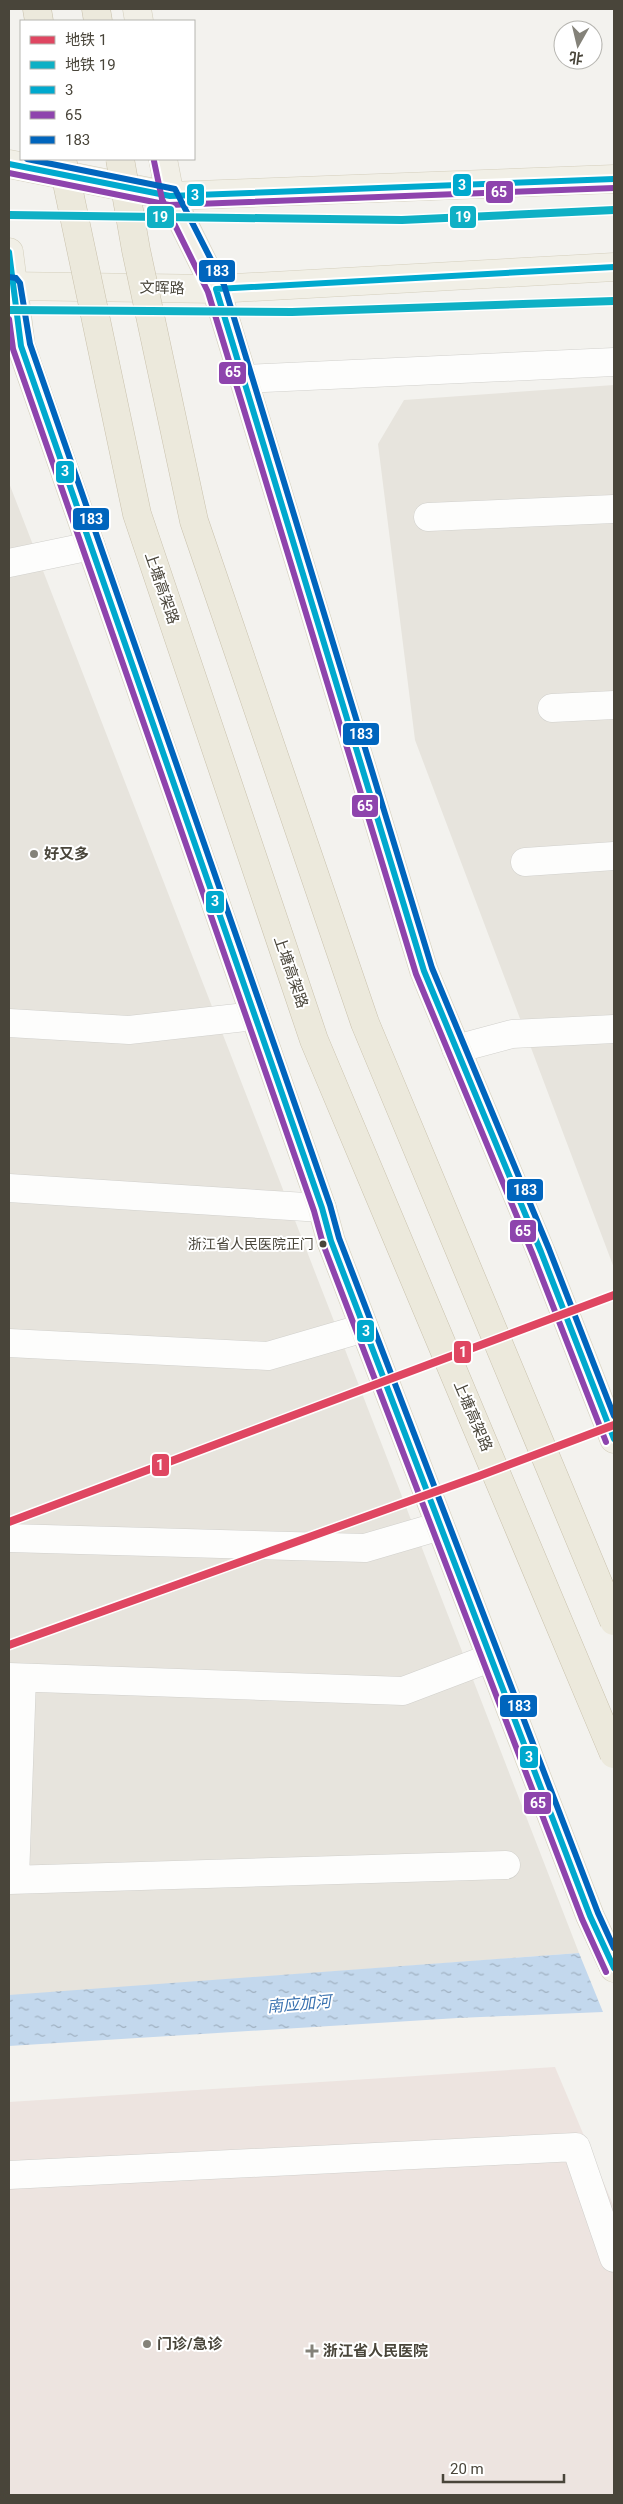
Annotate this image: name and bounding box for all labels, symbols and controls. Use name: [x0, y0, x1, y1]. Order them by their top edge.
legend: [20, 20, 195, 160]
north arrow: [553, 20, 603, 70]
text: 地铁 1: [65, 31, 107, 49]
text: 北: [568, 49, 584, 67]
text: 地铁 19: [65, 56, 116, 74]
text: 3: [65, 81, 73, 99]
text: 65: [65, 106, 82, 124]
text: 183: [65, 131, 90, 149]
line badge: 3: [452, 173, 472, 197]
text: 3: [458, 177, 466, 193]
line badge: 65: [485, 180, 514, 204]
line badge: 3: [186, 183, 205, 207]
text: 65: [491, 184, 507, 200]
text: 3: [191, 187, 199, 203]
line badge: 19: [146, 205, 175, 229]
line badge: 19: [449, 205, 477, 229]
text: 19: [152, 209, 168, 225]
text: 19: [455, 209, 471, 225]
line badge: 183: [198, 259, 236, 283]
text: 183: [205, 263, 229, 279]
street label: 文晖路: [139, 279, 185, 297]
line badge: 65: [218, 361, 247, 385]
text: 65: [225, 364, 241, 380]
line badge: 3: [55, 460, 75, 484]
text: 3: [61, 463, 69, 479]
line badge: 183: [72, 507, 110, 531]
text: 183: [79, 511, 103, 527]
street label: 上塘高架路: [141, 550, 183, 626]
line badge: 183: [342, 722, 380, 746]
text: 183: [349, 726, 373, 742]
line badge: 65: [351, 794, 379, 818]
text: 65: [357, 798, 373, 814]
place label: 好又多: [44, 845, 89, 863]
marker: 好又多: [28, 848, 40, 860]
line badge: 3: [205, 890, 225, 914]
text: 3: [211, 893, 219, 909]
street label: 上塘高架路: [270, 934, 312, 1010]
line badge: 183: [506, 1178, 544, 1202]
text: 183: [513, 1182, 537, 1198]
line badge: 65: [509, 1219, 537, 1243]
text: 65: [515, 1223, 531, 1239]
place label: 浙江省人民医院正门: [188, 1236, 314, 1252]
marker: 浙江省人民医院正门: [318, 1239, 328, 1249]
line badge: 3: [356, 1319, 375, 1343]
text: 3: [362, 1323, 370, 1339]
line badge: 1: [453, 1340, 472, 1364]
text: 1: [459, 1344, 467, 1360]
street label: 上塘高架路: [450, 1378, 496, 1454]
line badge: 1: [151, 1453, 170, 1477]
text: 1: [156, 1457, 164, 1473]
line badge: 183: [499, 1694, 538, 1718]
text: 183: [507, 1698, 531, 1714]
line badge: 3: [519, 1745, 539, 1769]
text: 3: [525, 1749, 533, 1765]
line badge: 65: [523, 1791, 552, 1815]
text: 65: [530, 1795, 546, 1811]
water label: 南应加河: [266, 1991, 335, 2016]
place label: 门诊/急诊: [157, 2335, 224, 2353]
marker: 门诊/急诊: [141, 2338, 153, 2350]
place label: 浙江省人民医院: [323, 2342, 428, 2360]
marker: 浙江省人民医院: [305, 2344, 319, 2358]
scale bar: [443, 2452, 564, 2484]
text: 20 m: [450, 2460, 484, 2478]

